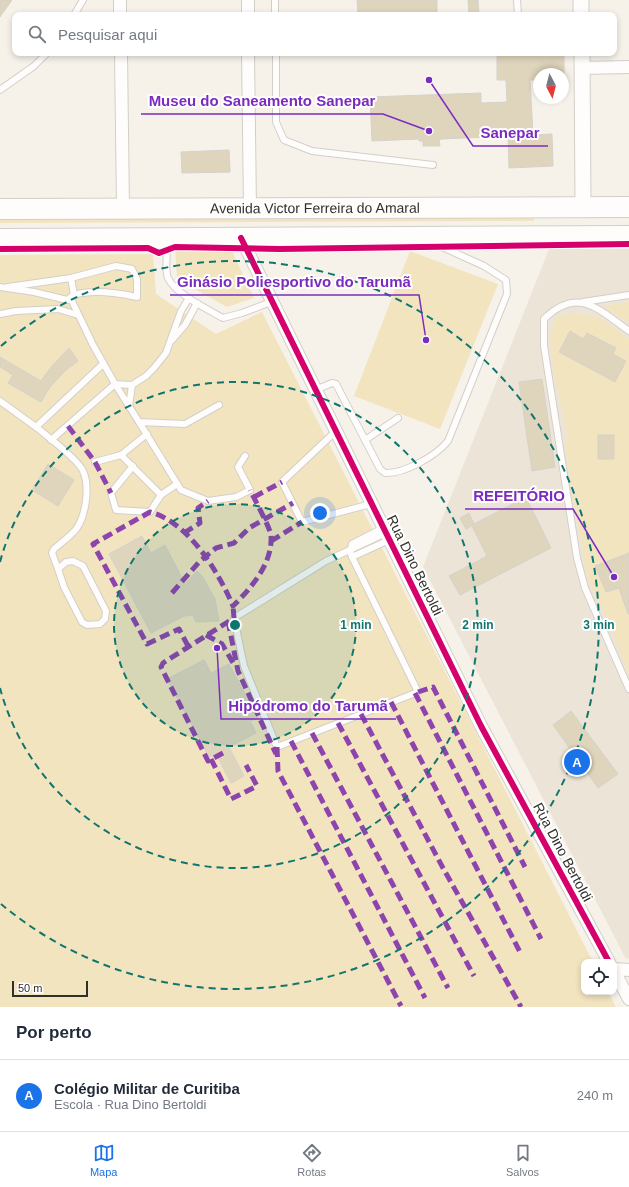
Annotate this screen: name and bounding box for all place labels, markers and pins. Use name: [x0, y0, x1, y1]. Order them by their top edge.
callout: Museu do Saneamento Sanepar: [141, 87, 383, 114]
callout: Sanepar: [473, 119, 548, 146]
callout: Ginásio Poliesportivo do Tarumã: [170, 268, 419, 295]
callout: REFEITÓRIO: [465, 482, 573, 509]
centre of rings: [228, 618, 242, 632]
callout: Hipódromo do Tarumã: [221, 692, 396, 719]
pin: A: [564, 747, 590, 777]

